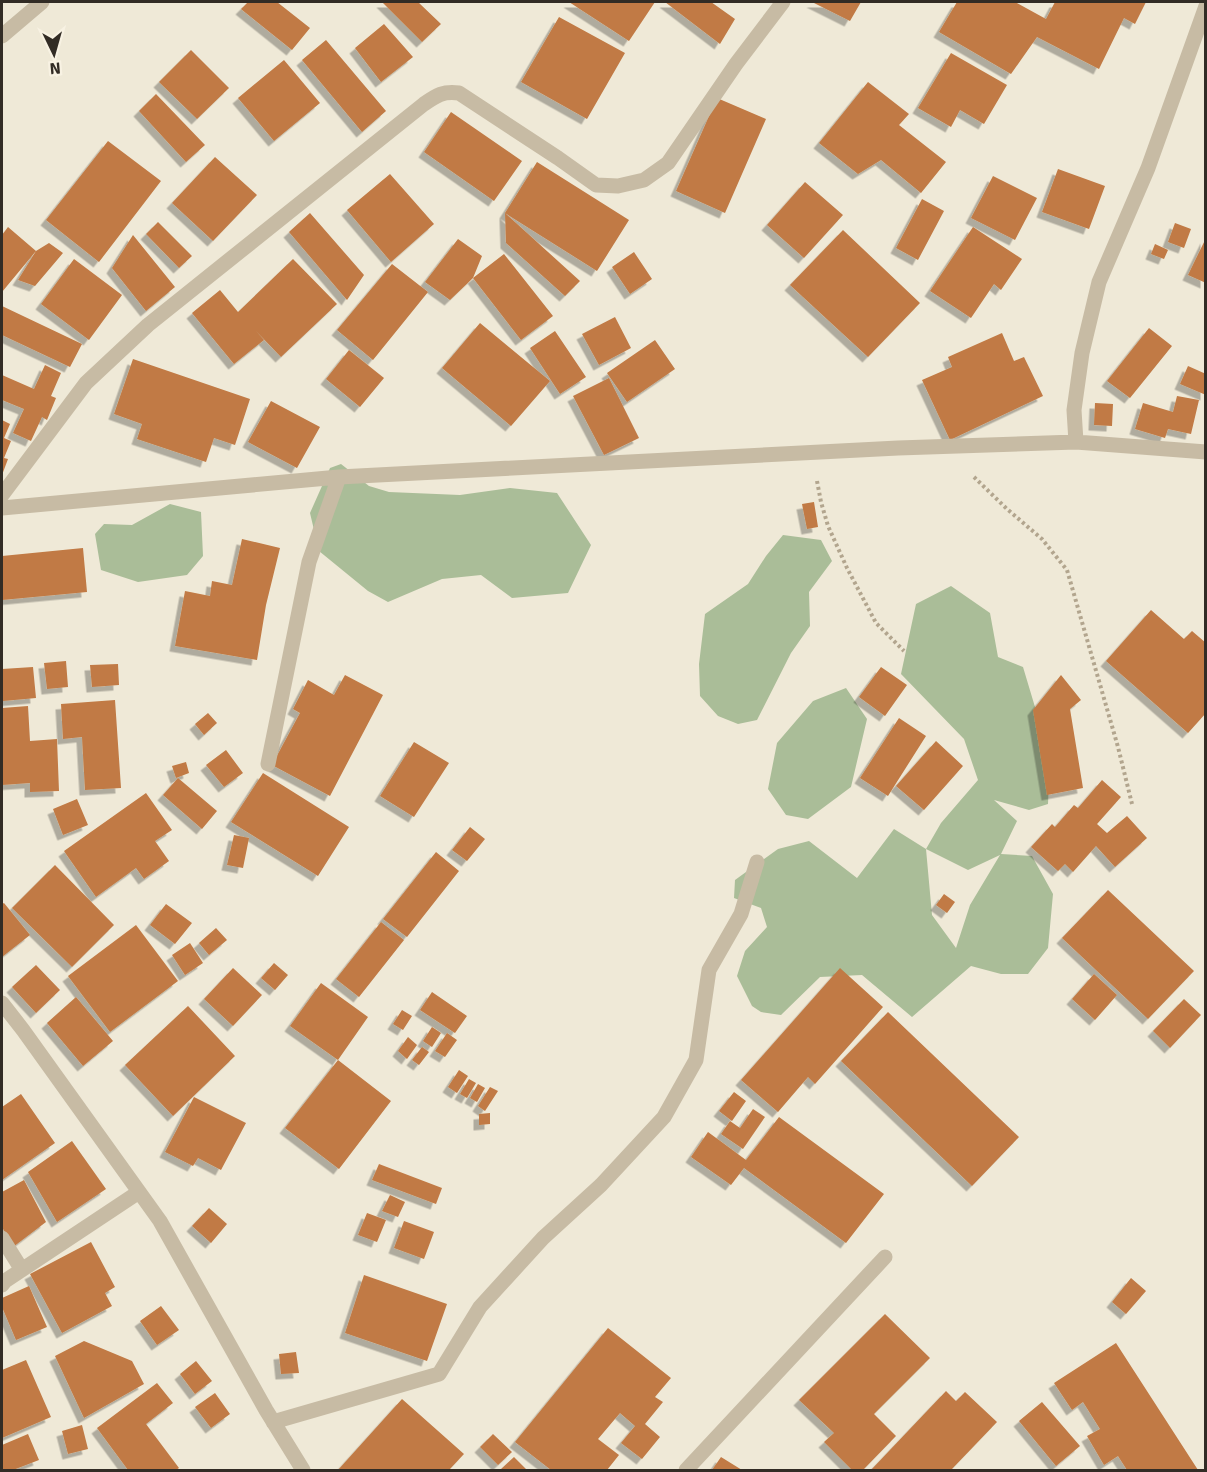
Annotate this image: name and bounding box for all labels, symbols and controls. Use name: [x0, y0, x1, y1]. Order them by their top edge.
north arrow: [24, 24, 84, 84]
text: N: [49, 57, 62, 78]

